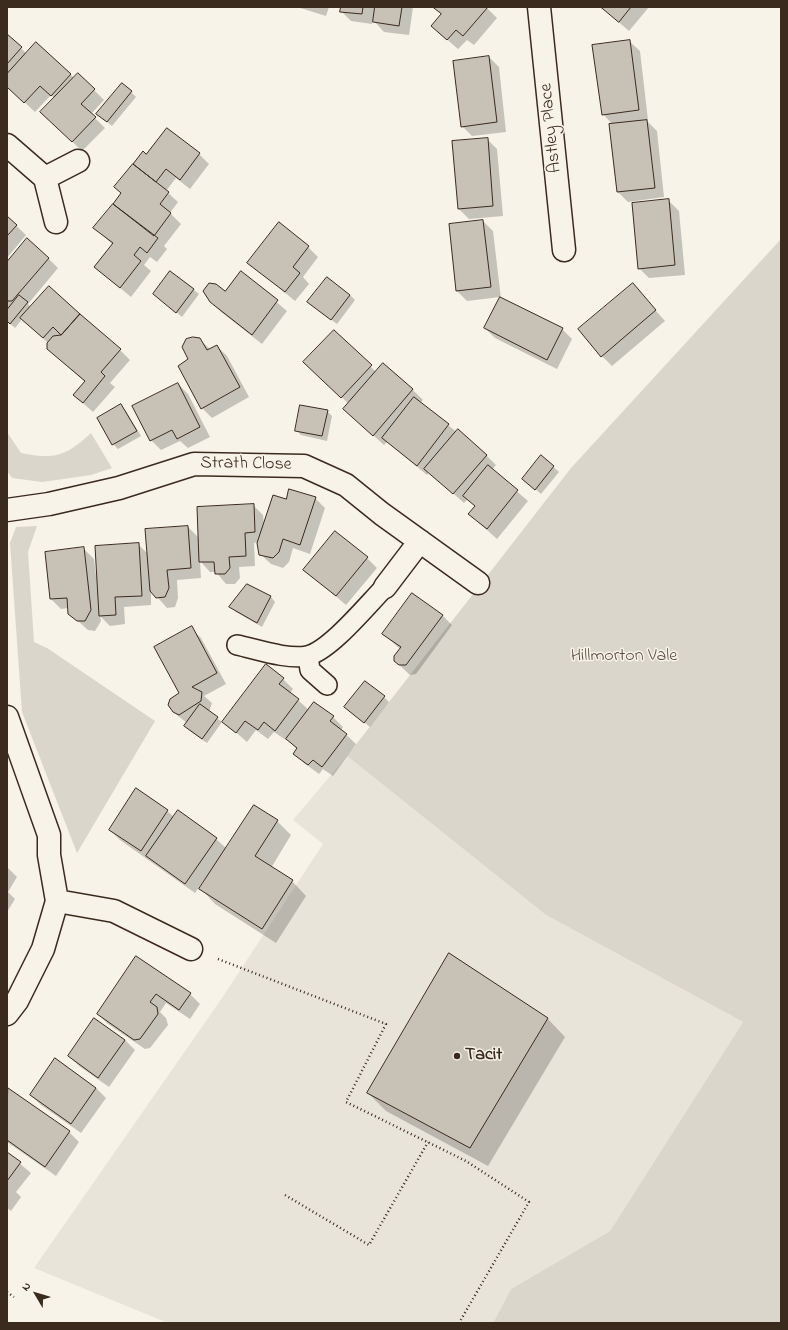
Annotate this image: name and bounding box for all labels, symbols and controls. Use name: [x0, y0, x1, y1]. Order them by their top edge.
street label: Astley Place: [537, 82, 567, 174]
street label: Strath Close: [200, 453, 292, 477]
park label: Hillmorton Vale: [571, 646, 677, 668]
place label: Tacit: [465, 1045, 502, 1067]
marker: Tacit: [452, 1051, 462, 1061]
north arrow: [16, 1274, 56, 1314]
text: N: [18, 1279, 35, 1294]

